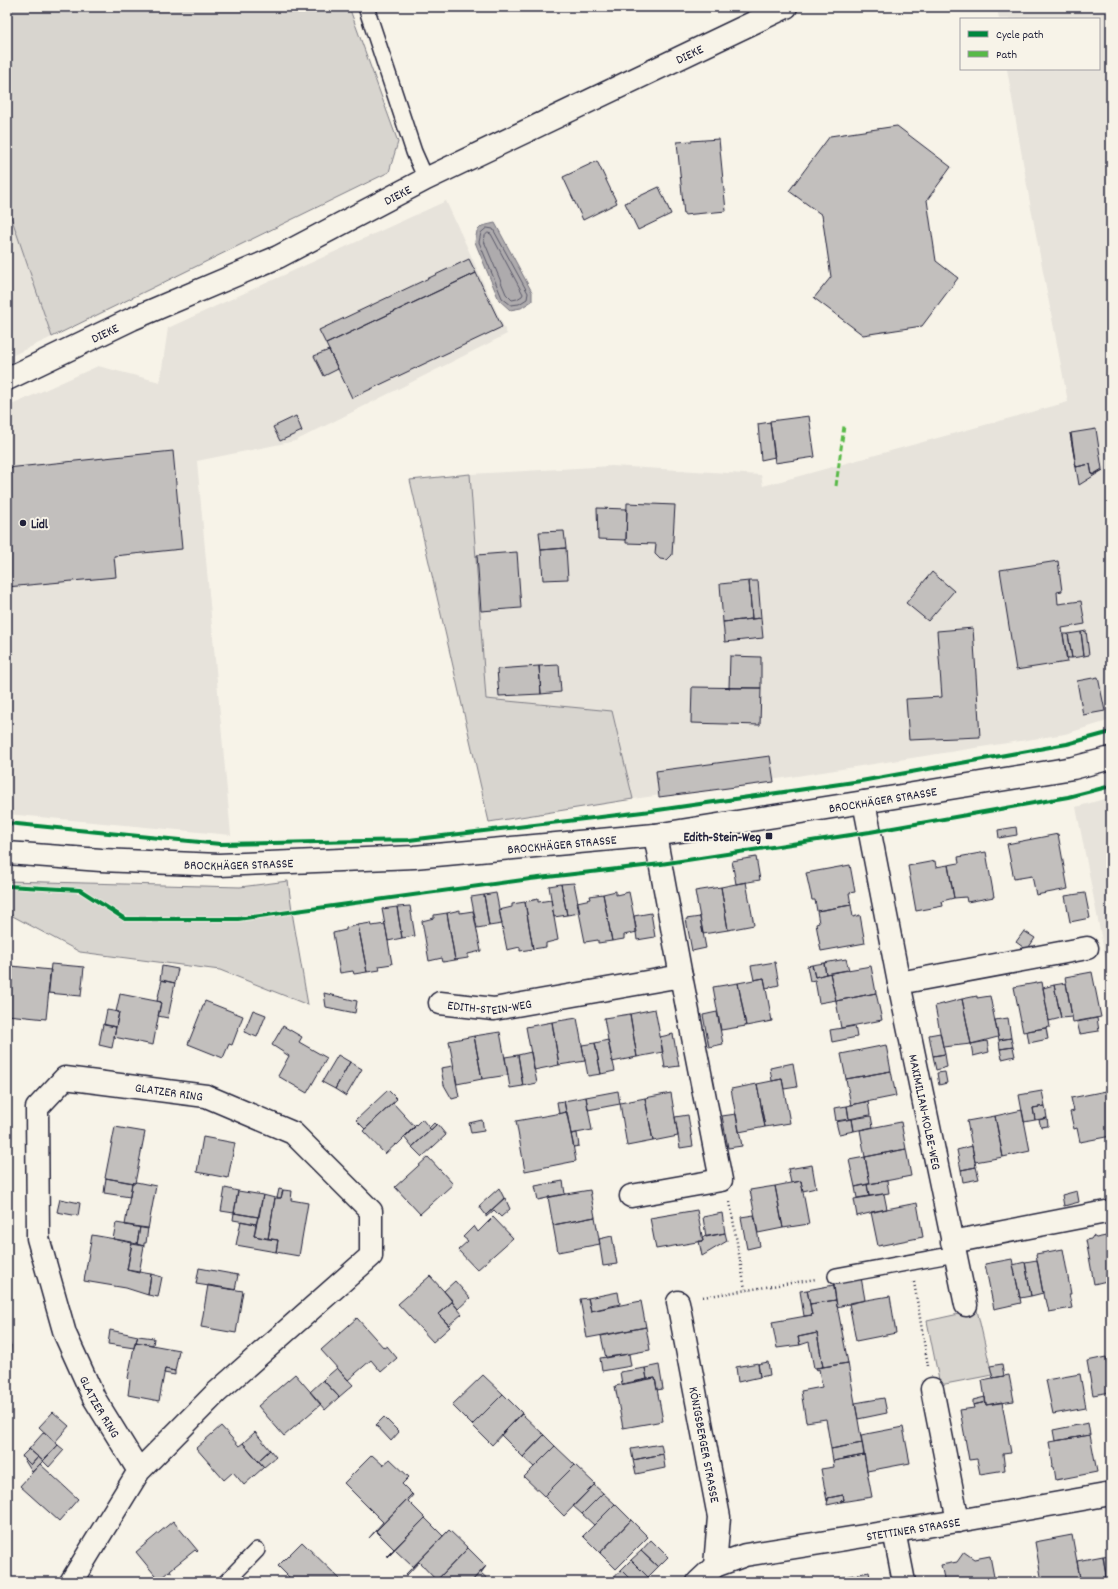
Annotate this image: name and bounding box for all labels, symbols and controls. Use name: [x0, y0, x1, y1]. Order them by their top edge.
legend: [960, 18, 1100, 70]
text: Cycle path: [996, 27, 1044, 44]
street label: DIEKE: [673, 41, 707, 70]
text: Path: [996, 47, 1017, 64]
street label: DIEKE: [381, 181, 416, 211]
street label: DIEKE: [88, 320, 123, 349]
place label: Lidl: [31, 516, 49, 535]
marker: Lidl: [18, 518, 28, 528]
street label: BROCKHÄGER STRASSE: [828, 783, 939, 819]
place label: Edith-Stein-Weg: [683, 829, 761, 848]
marker: Edith-Stein-Weg: [764, 831, 774, 841]
street label: BROCKHÄGER STRASSE: [507, 832, 618, 860]
street label: BROCKHÄGER STRASSE: [183, 855, 294, 877]
street label: EDITH-STEIN-WEG: [446, 996, 534, 1021]
street label: MAXIMILIAN-KOLBE-WEG: [902, 1053, 945, 1172]
street label: GLATZER RING: [133, 1079, 204, 1108]
street label: GLATZER RING: [73, 1373, 123, 1442]
street label: KÖNIGSBERGER STRASSE: [682, 1385, 723, 1505]
street label: STETTINER STRASSE: [865, 1514, 962, 1548]

